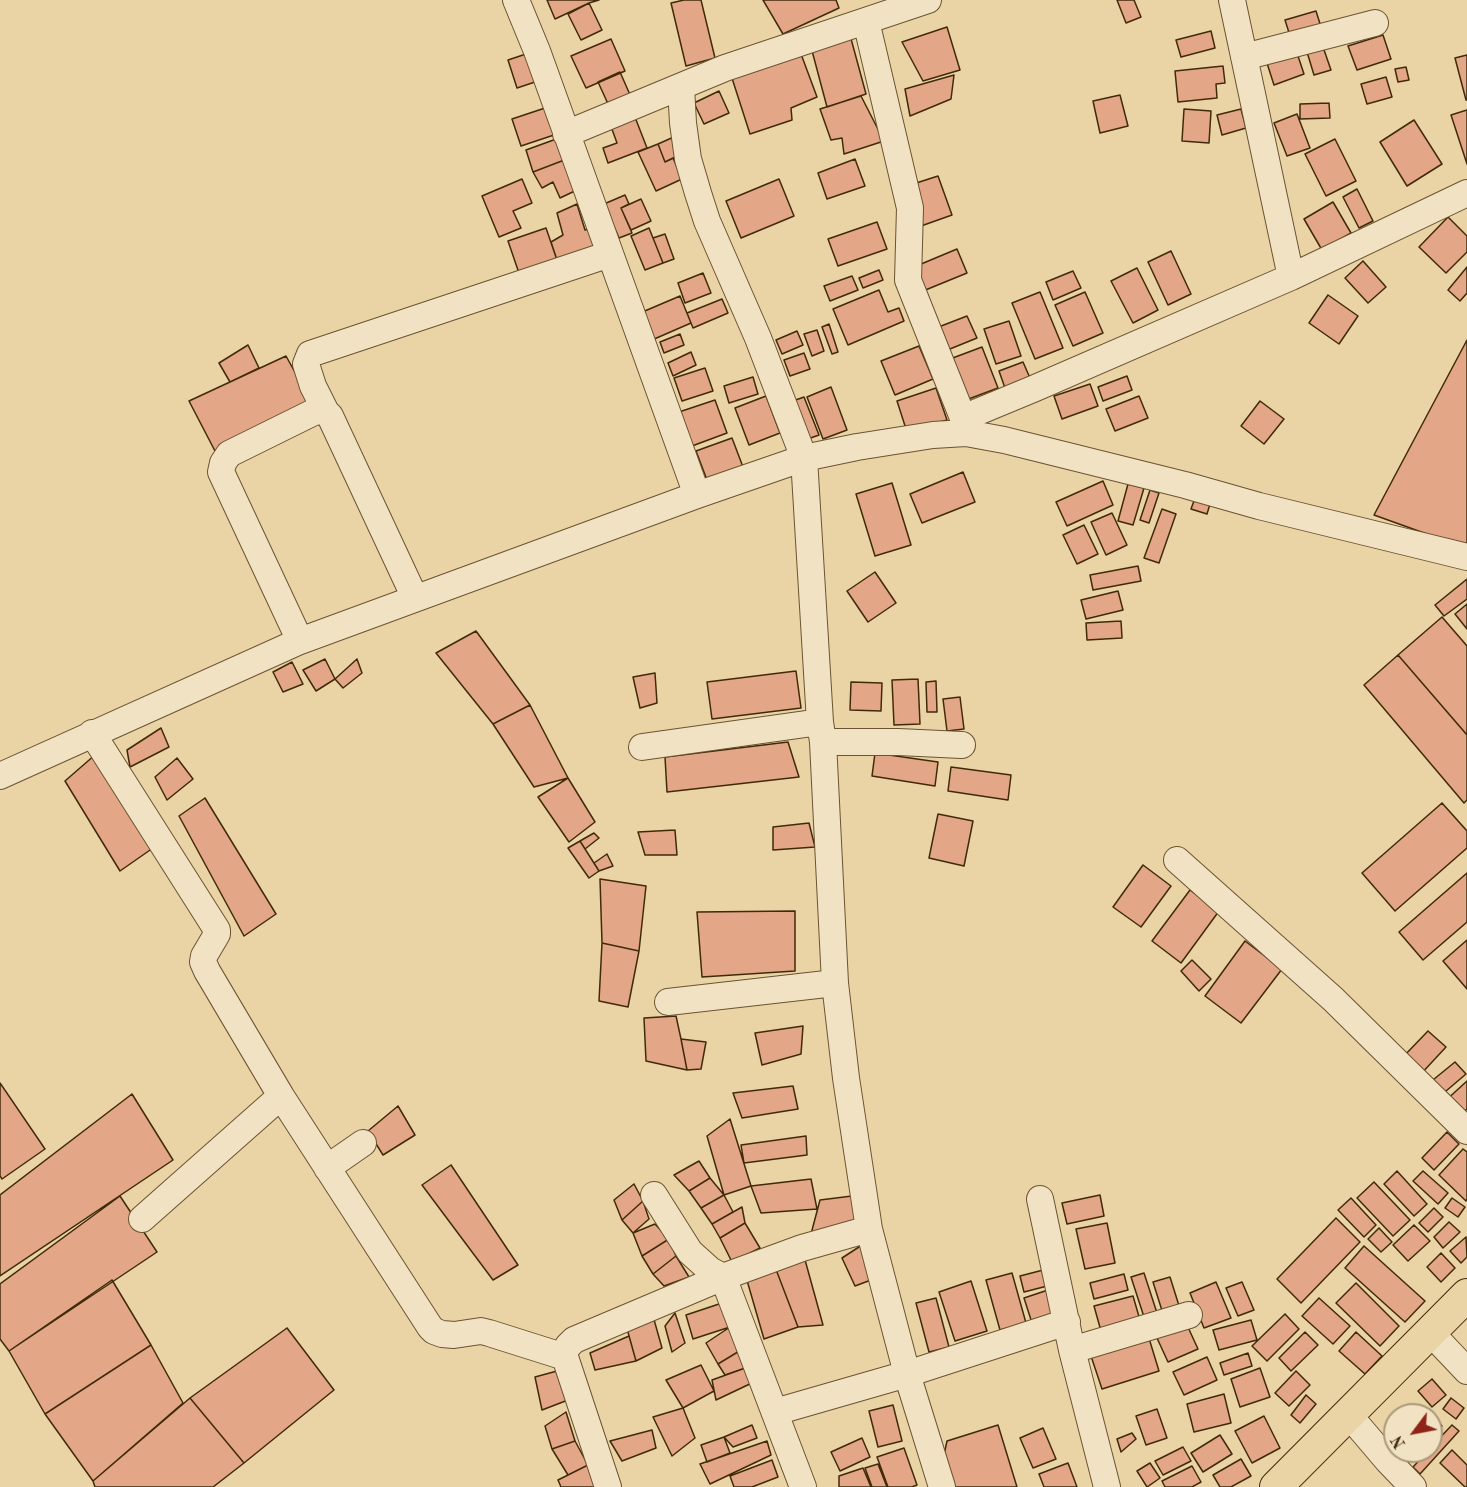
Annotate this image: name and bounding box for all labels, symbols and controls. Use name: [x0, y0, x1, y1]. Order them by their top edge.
north arrow: [1383, 1403, 1443, 1463]
text: N: [1389, 1432, 1409, 1451]

